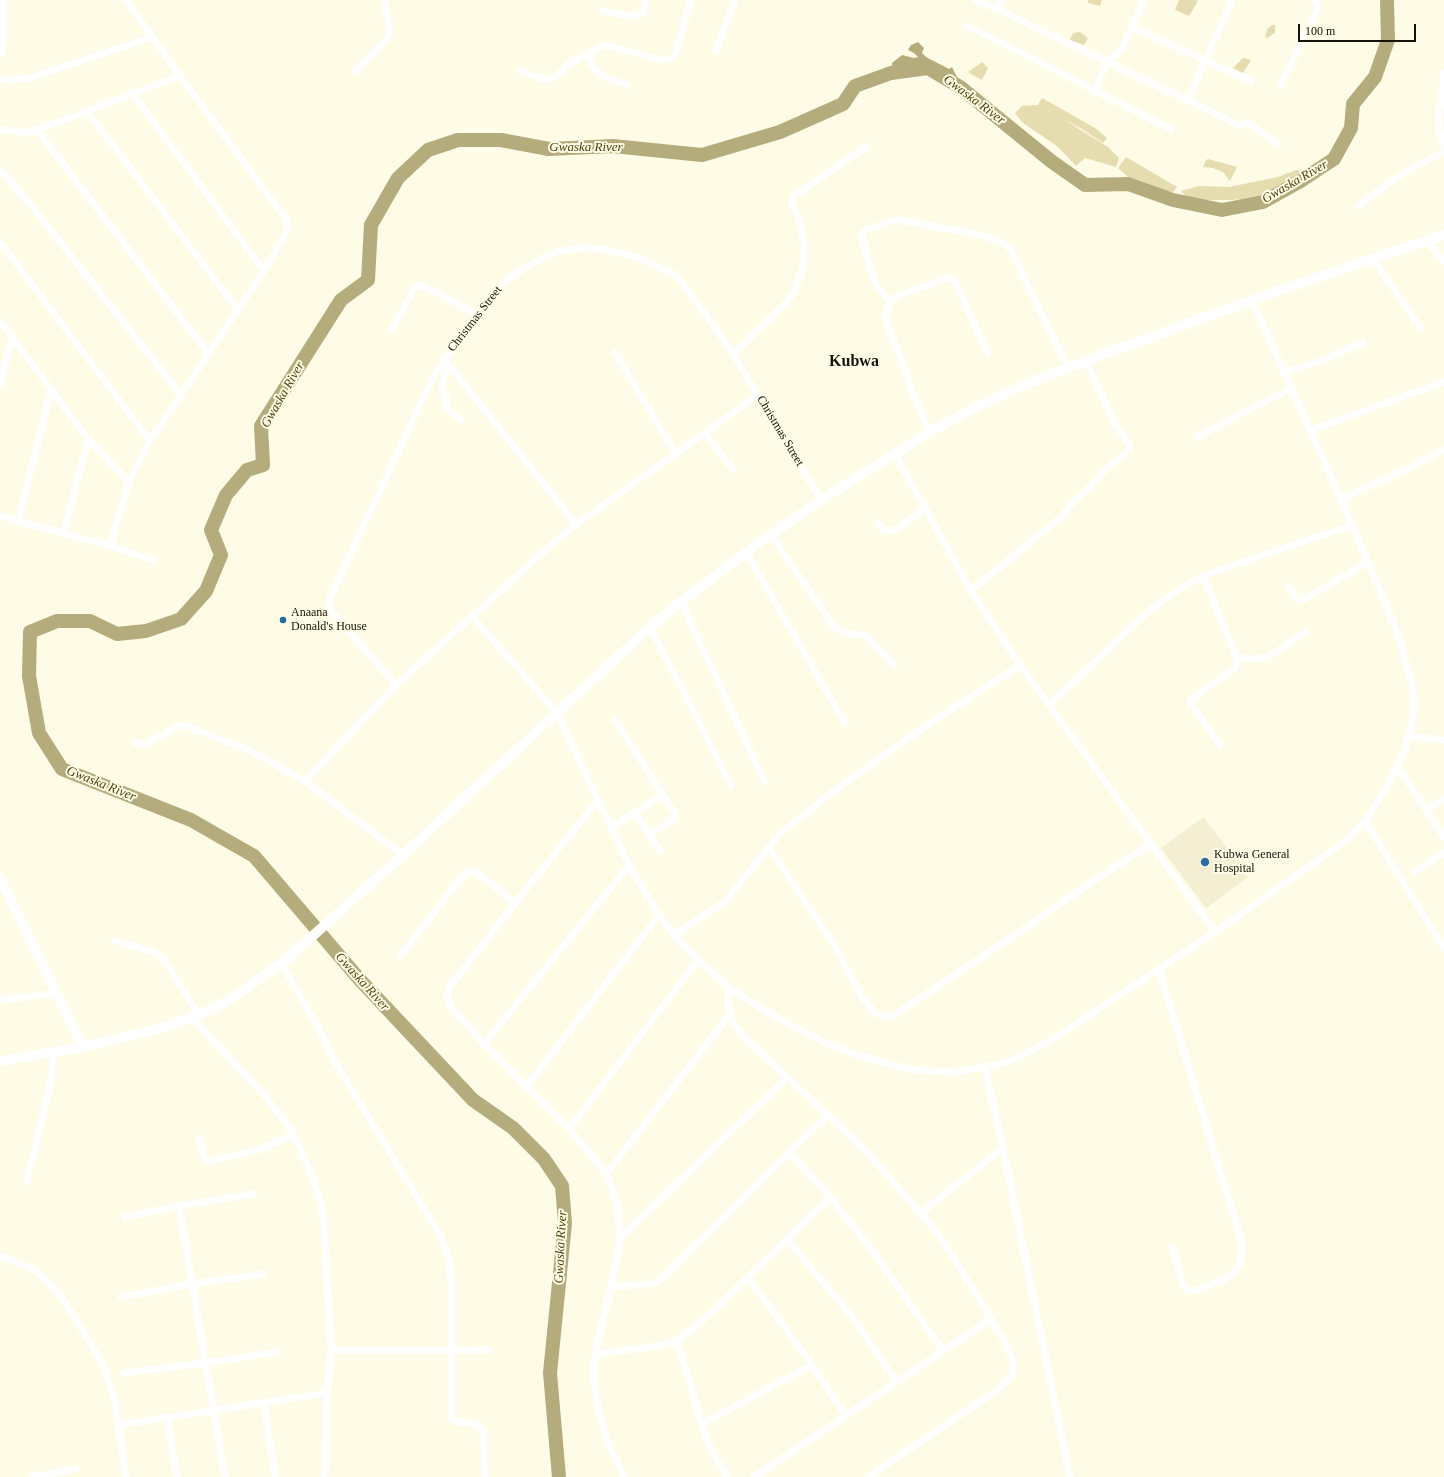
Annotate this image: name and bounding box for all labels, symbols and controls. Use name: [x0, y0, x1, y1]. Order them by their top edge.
scale bar: [1300, 16, 1418, 42]
text: 100 m: [1305, 24, 1335, 38]
water label: Gwaska River: [940, 72, 1008, 128]
water label: Gwaska River: [549, 140, 623, 156]
water label: Gwaska River: [1259, 157, 1331, 207]
street label: Christmas Street: [445, 283, 505, 355]
district label: Kubwa: [829, 352, 879, 372]
water label: Gwaska River: [258, 359, 308, 431]
street label: Christmas Street: [753, 393, 807, 469]
place label: Anaana Donald's House: [291, 606, 367, 634]
marker: Anaana Donald's House: [278, 615, 288, 625]
water label: Gwaska River: [64, 763, 138, 805]
place label: Kubwa General Hospital: [1214, 848, 1290, 876]
marker: Kubwa General Hospital: [1199, 856, 1211, 868]
water label: Gwaska River: [332, 950, 392, 1014]
water label: Gwaska River: [551, 1210, 571, 1284]

